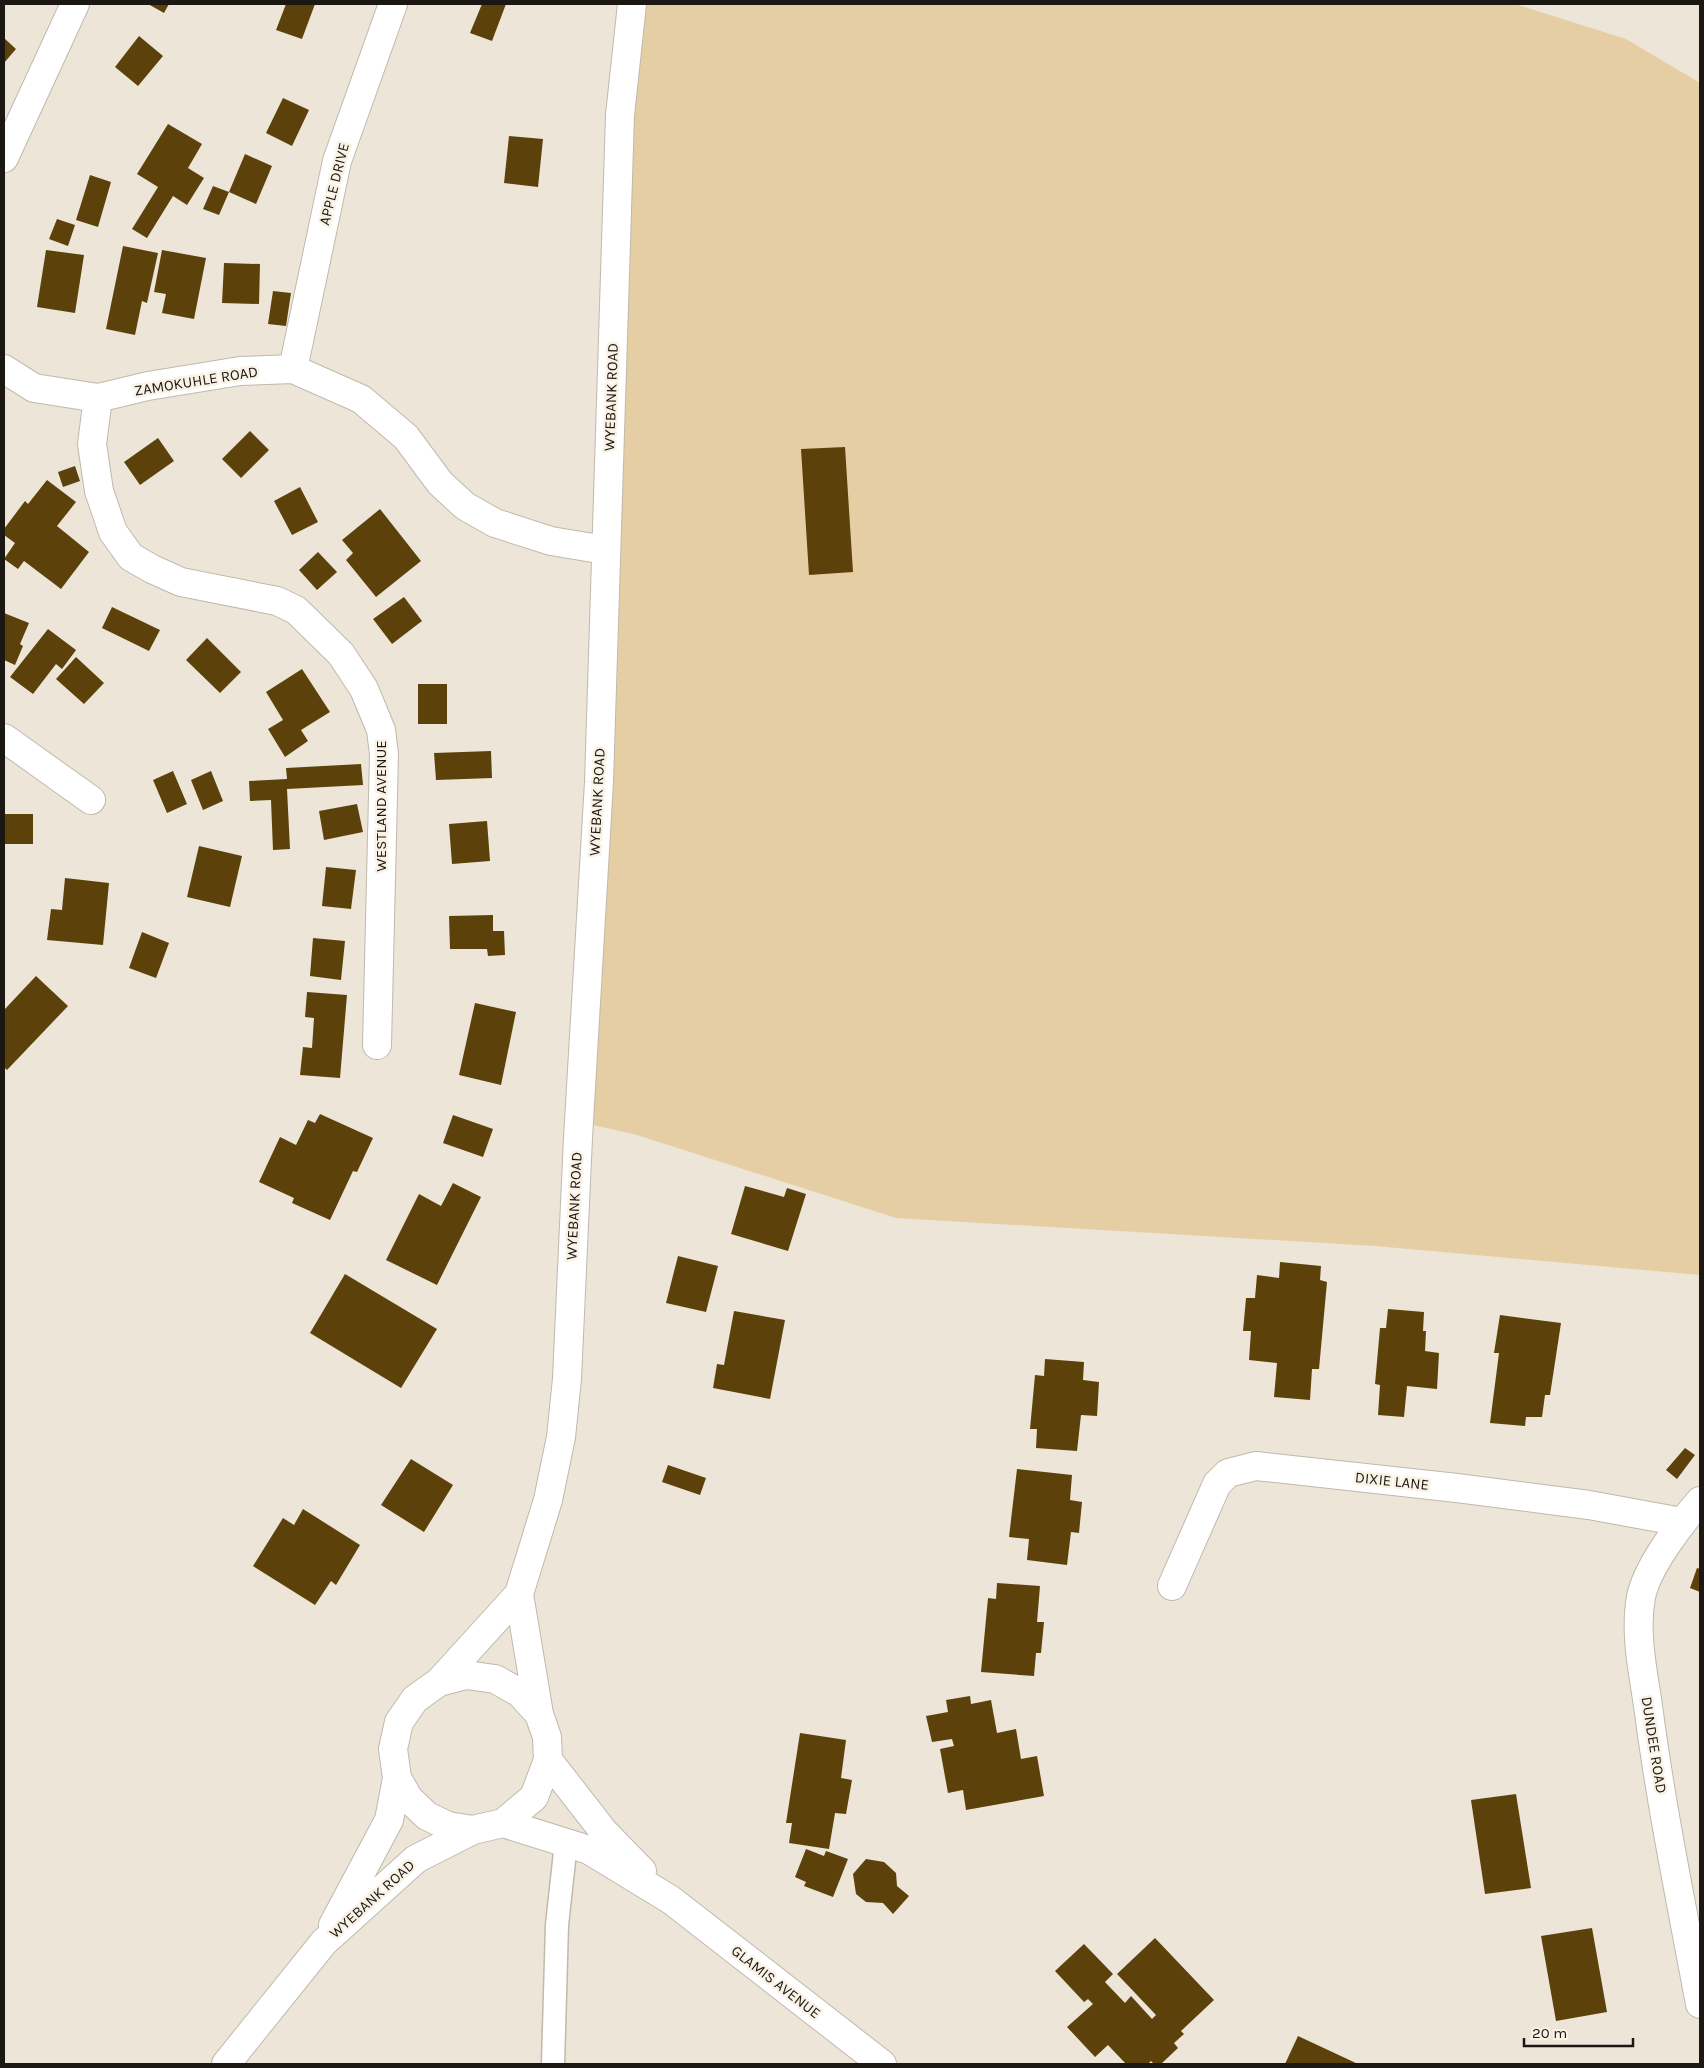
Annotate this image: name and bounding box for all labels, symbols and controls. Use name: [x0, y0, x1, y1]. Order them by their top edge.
street label: APPLE DRIVE: [315, 141, 353, 227]
street label: WYEBANK ROAD: [600, 343, 622, 451]
street label: ZAMOKUHLE ROAD: [133, 362, 259, 400]
street label: WESTLAND AVENUE: [372, 740, 390, 872]
street label: WYEBANK ROAD: [585, 747, 609, 857]
street label: WYEBANK ROAD: [562, 1151, 586, 1261]
street label: DIXIE LANE: [1354, 1468, 1430, 1494]
street label: DUNDEE ROAD: [1637, 1695, 1671, 1795]
street label: WYEBANK ROAD: [326, 1856, 418, 1942]
street label: GLAMIS AVENUE: [728, 1942, 824, 2022]
scale bar: [1524, 2016, 1633, 2048]
text: 20 m: [1532, 2024, 1567, 2042]

